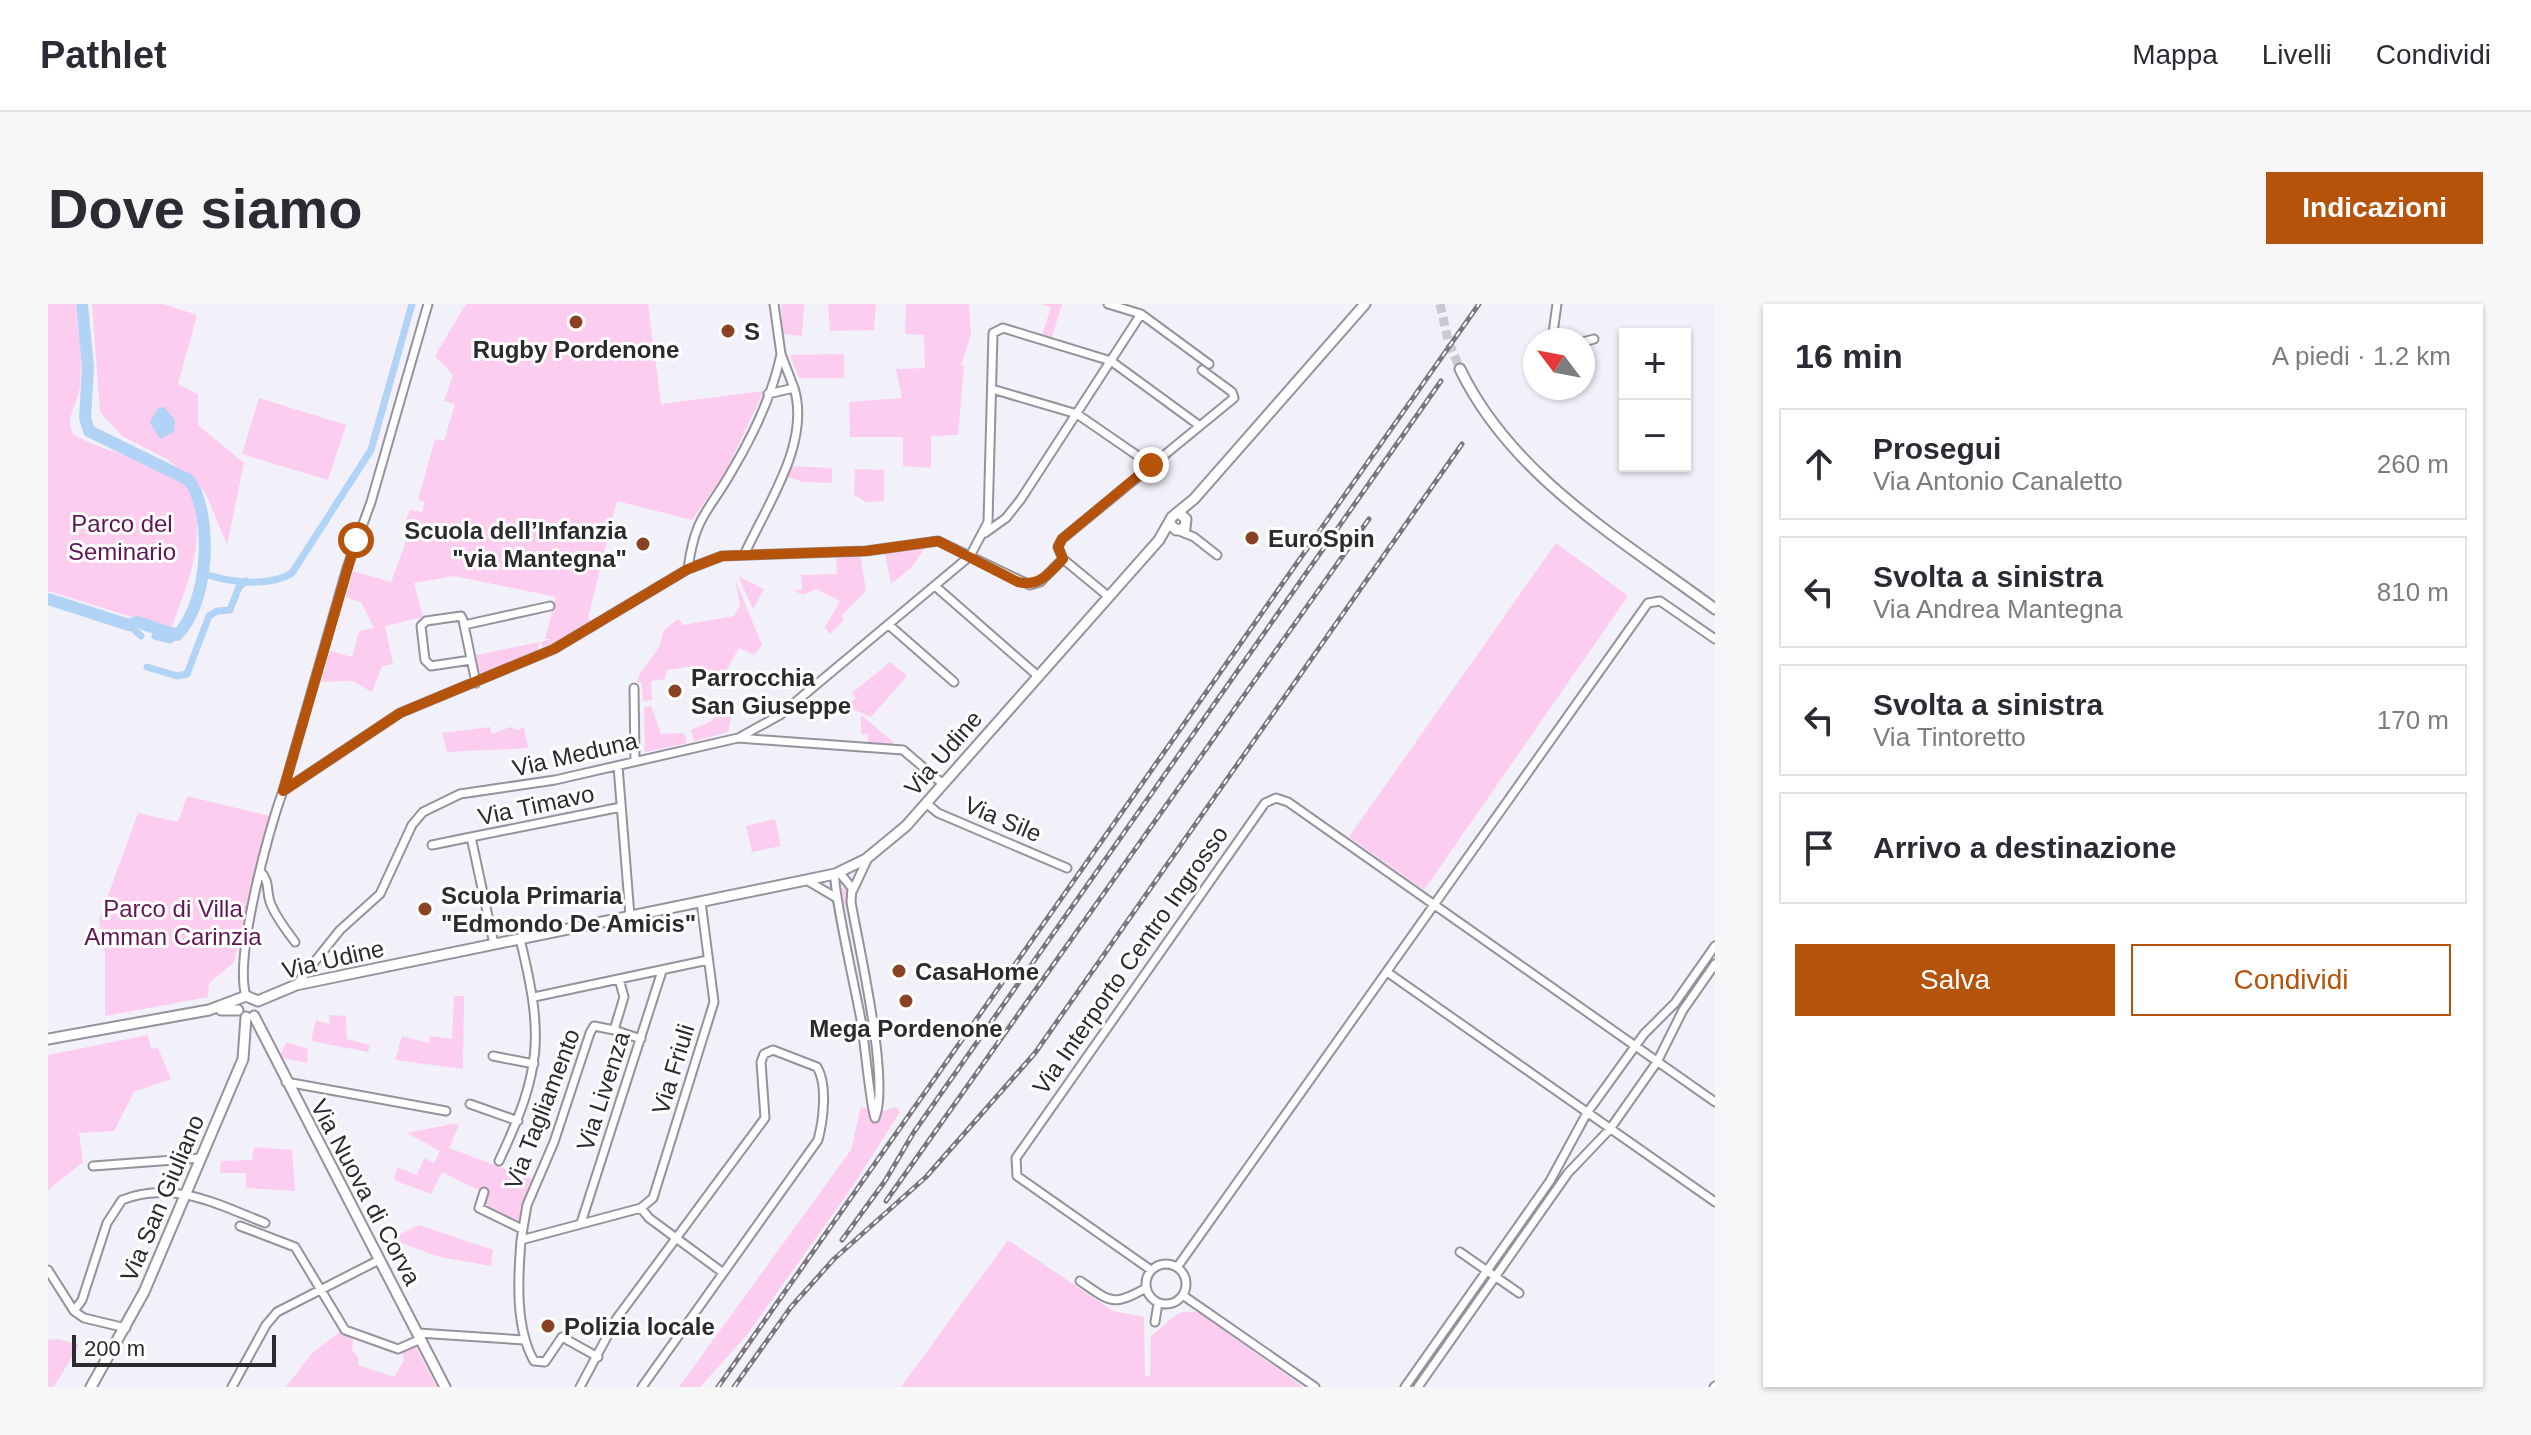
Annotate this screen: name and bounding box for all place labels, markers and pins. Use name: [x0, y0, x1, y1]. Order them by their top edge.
marker: Rugby Pordenone: [567, 313, 585, 331]
place label: S: [744, 318, 760, 345]
marker: S: [719, 322, 737, 340]
place label: Rugby Pordenone: [473, 336, 679, 363]
place label: Scuola dell’Infanzia "via Mantegna": [404, 517, 628, 572]
place label: EuroSpin: [1268, 525, 1375, 552]
marker: EuroSpin: [1243, 529, 1261, 547]
marker: Scuola dell’Infanzia "via Mantegna": [634, 535, 652, 553]
place label: Parrocchia San Giuseppe: [691, 664, 851, 719]
marker: Parrocchia San Giuseppe: [666, 682, 684, 700]
place label: Scuola Primaria "Edmondo De Amicis": [441, 882, 696, 937]
marker: Scuola Primaria "Edmondo De Amicis": [416, 900, 434, 918]
place label: CasaHome: [915, 958, 1039, 985]
marker: CasaHome: [890, 962, 908, 980]
marker: Mega Pordenone: [897, 992, 915, 1010]
place label: Mega Pordenone: [809, 1015, 1003, 1042]
place label: Polizia locale: [564, 1313, 715, 1340]
marker: Polizia locale: [539, 1317, 557, 1335]

